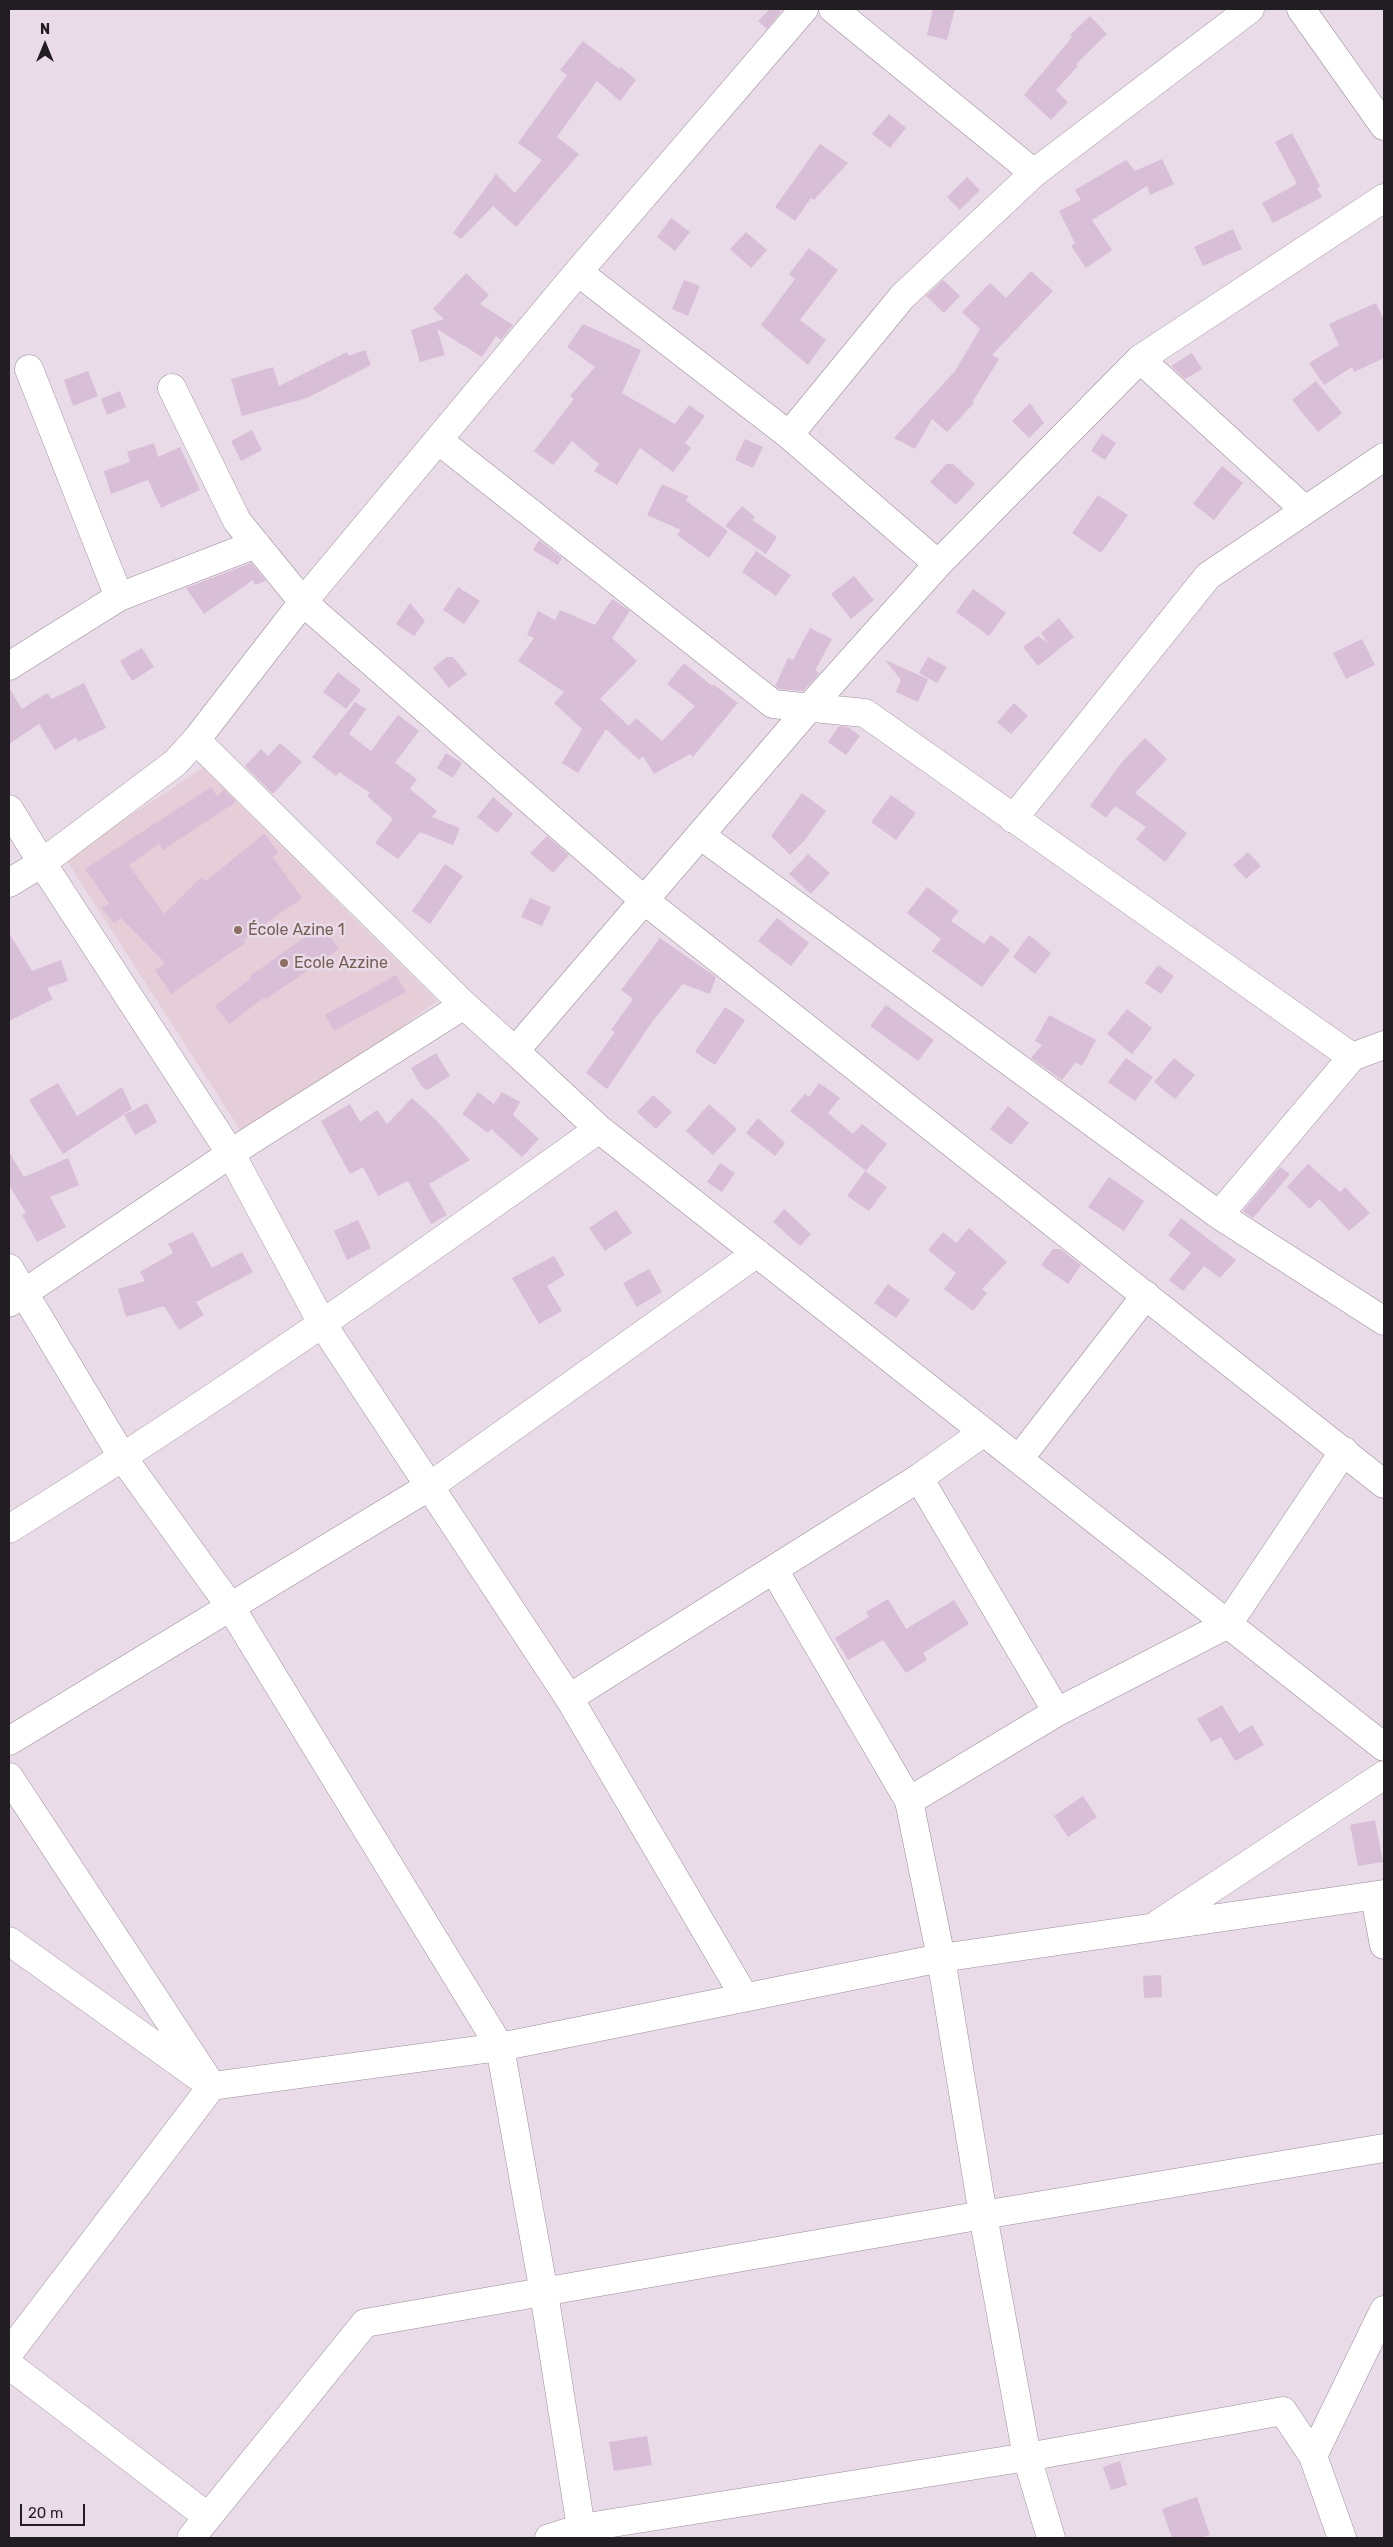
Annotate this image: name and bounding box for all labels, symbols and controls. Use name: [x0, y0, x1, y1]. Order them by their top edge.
north arrow: [20, 20, 70, 70]
text: N: [40, 21, 50, 38]
place label: École Azine 1: [248, 920, 345, 940]
marker: École Azine 1: [232, 924, 244, 936]
place label: Ecole Azzine: [294, 953, 388, 973]
marker: Ecole Azzine: [278, 957, 290, 969]
scale bar: [22, 2494, 88, 2526]
text: 20 m: [28, 2504, 63, 2522]

